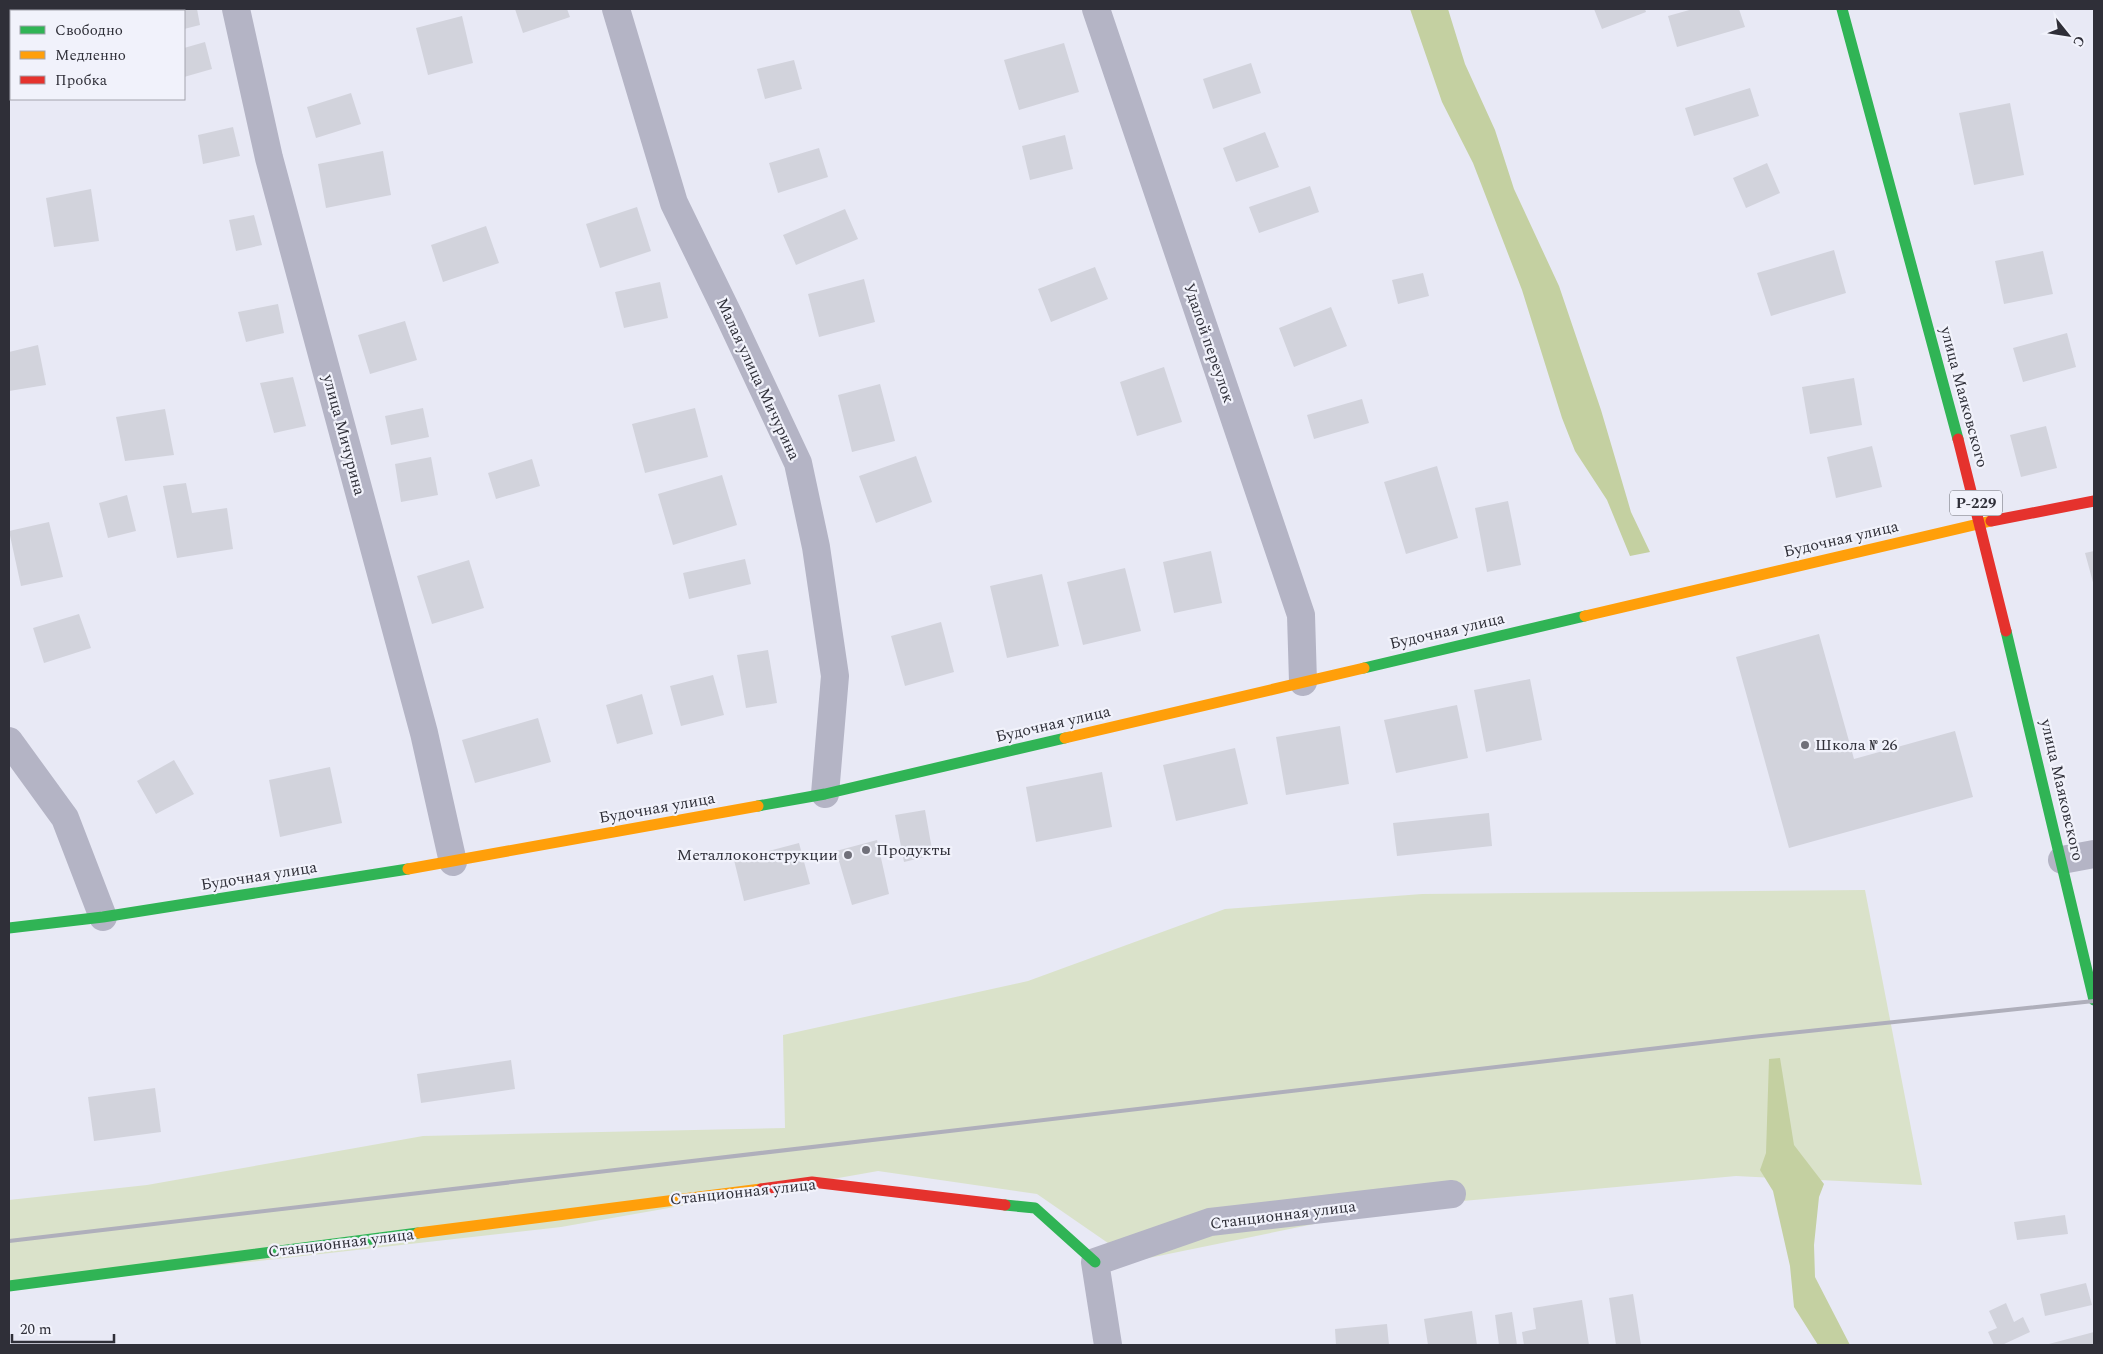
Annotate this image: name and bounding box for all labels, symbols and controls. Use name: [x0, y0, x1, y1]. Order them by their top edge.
legend: [10, 10, 185, 100]
north arrow: [2043, 10, 2093, 60]
text: Свободно: [55, 19, 123, 42]
text: С: [2067, 32, 2090, 51]
text: Медленно: [55, 44, 126, 67]
text: Пробка: [55, 69, 108, 92]
street label: Удалой переулок: [1177, 280, 1241, 406]
street label: Малая улица Мичурина: [710, 294, 806, 464]
street label: улица Маяковского: [1933, 323, 1994, 470]
street label: улица Мичурина: [316, 371, 372, 498]
road number: Р-229: [1950, 490, 2002, 516]
street label: Будочная улица: [1781, 514, 1901, 564]
street label: Будочная улица: [1387, 606, 1507, 656]
street label: Будочная улица: [993, 699, 1113, 749]
street label: улица Маяковского: [2034, 716, 2090, 863]
place label: Школа № 26: [1815, 733, 1898, 757]
marker: Школа № 26: [1799, 739, 1811, 751]
street label: Будочная улица: [597, 786, 717, 830]
place label: Продукты: [876, 838, 951, 862]
place label: Металлоконструкции: [677, 843, 838, 867]
marker: Продукты: [860, 844, 872, 856]
marker: Металлоконструкции: [842, 849, 854, 861]
street label: Будочная улица: [199, 855, 319, 897]
street label: Станционная улица: [669, 1172, 817, 1212]
street label: Станционная улица: [1209, 1194, 1357, 1236]
street label: Станционная улица: [267, 1222, 415, 1264]
scale bar: [12, 1312, 115, 1344]
text: 20 m: [20, 1318, 52, 1341]

